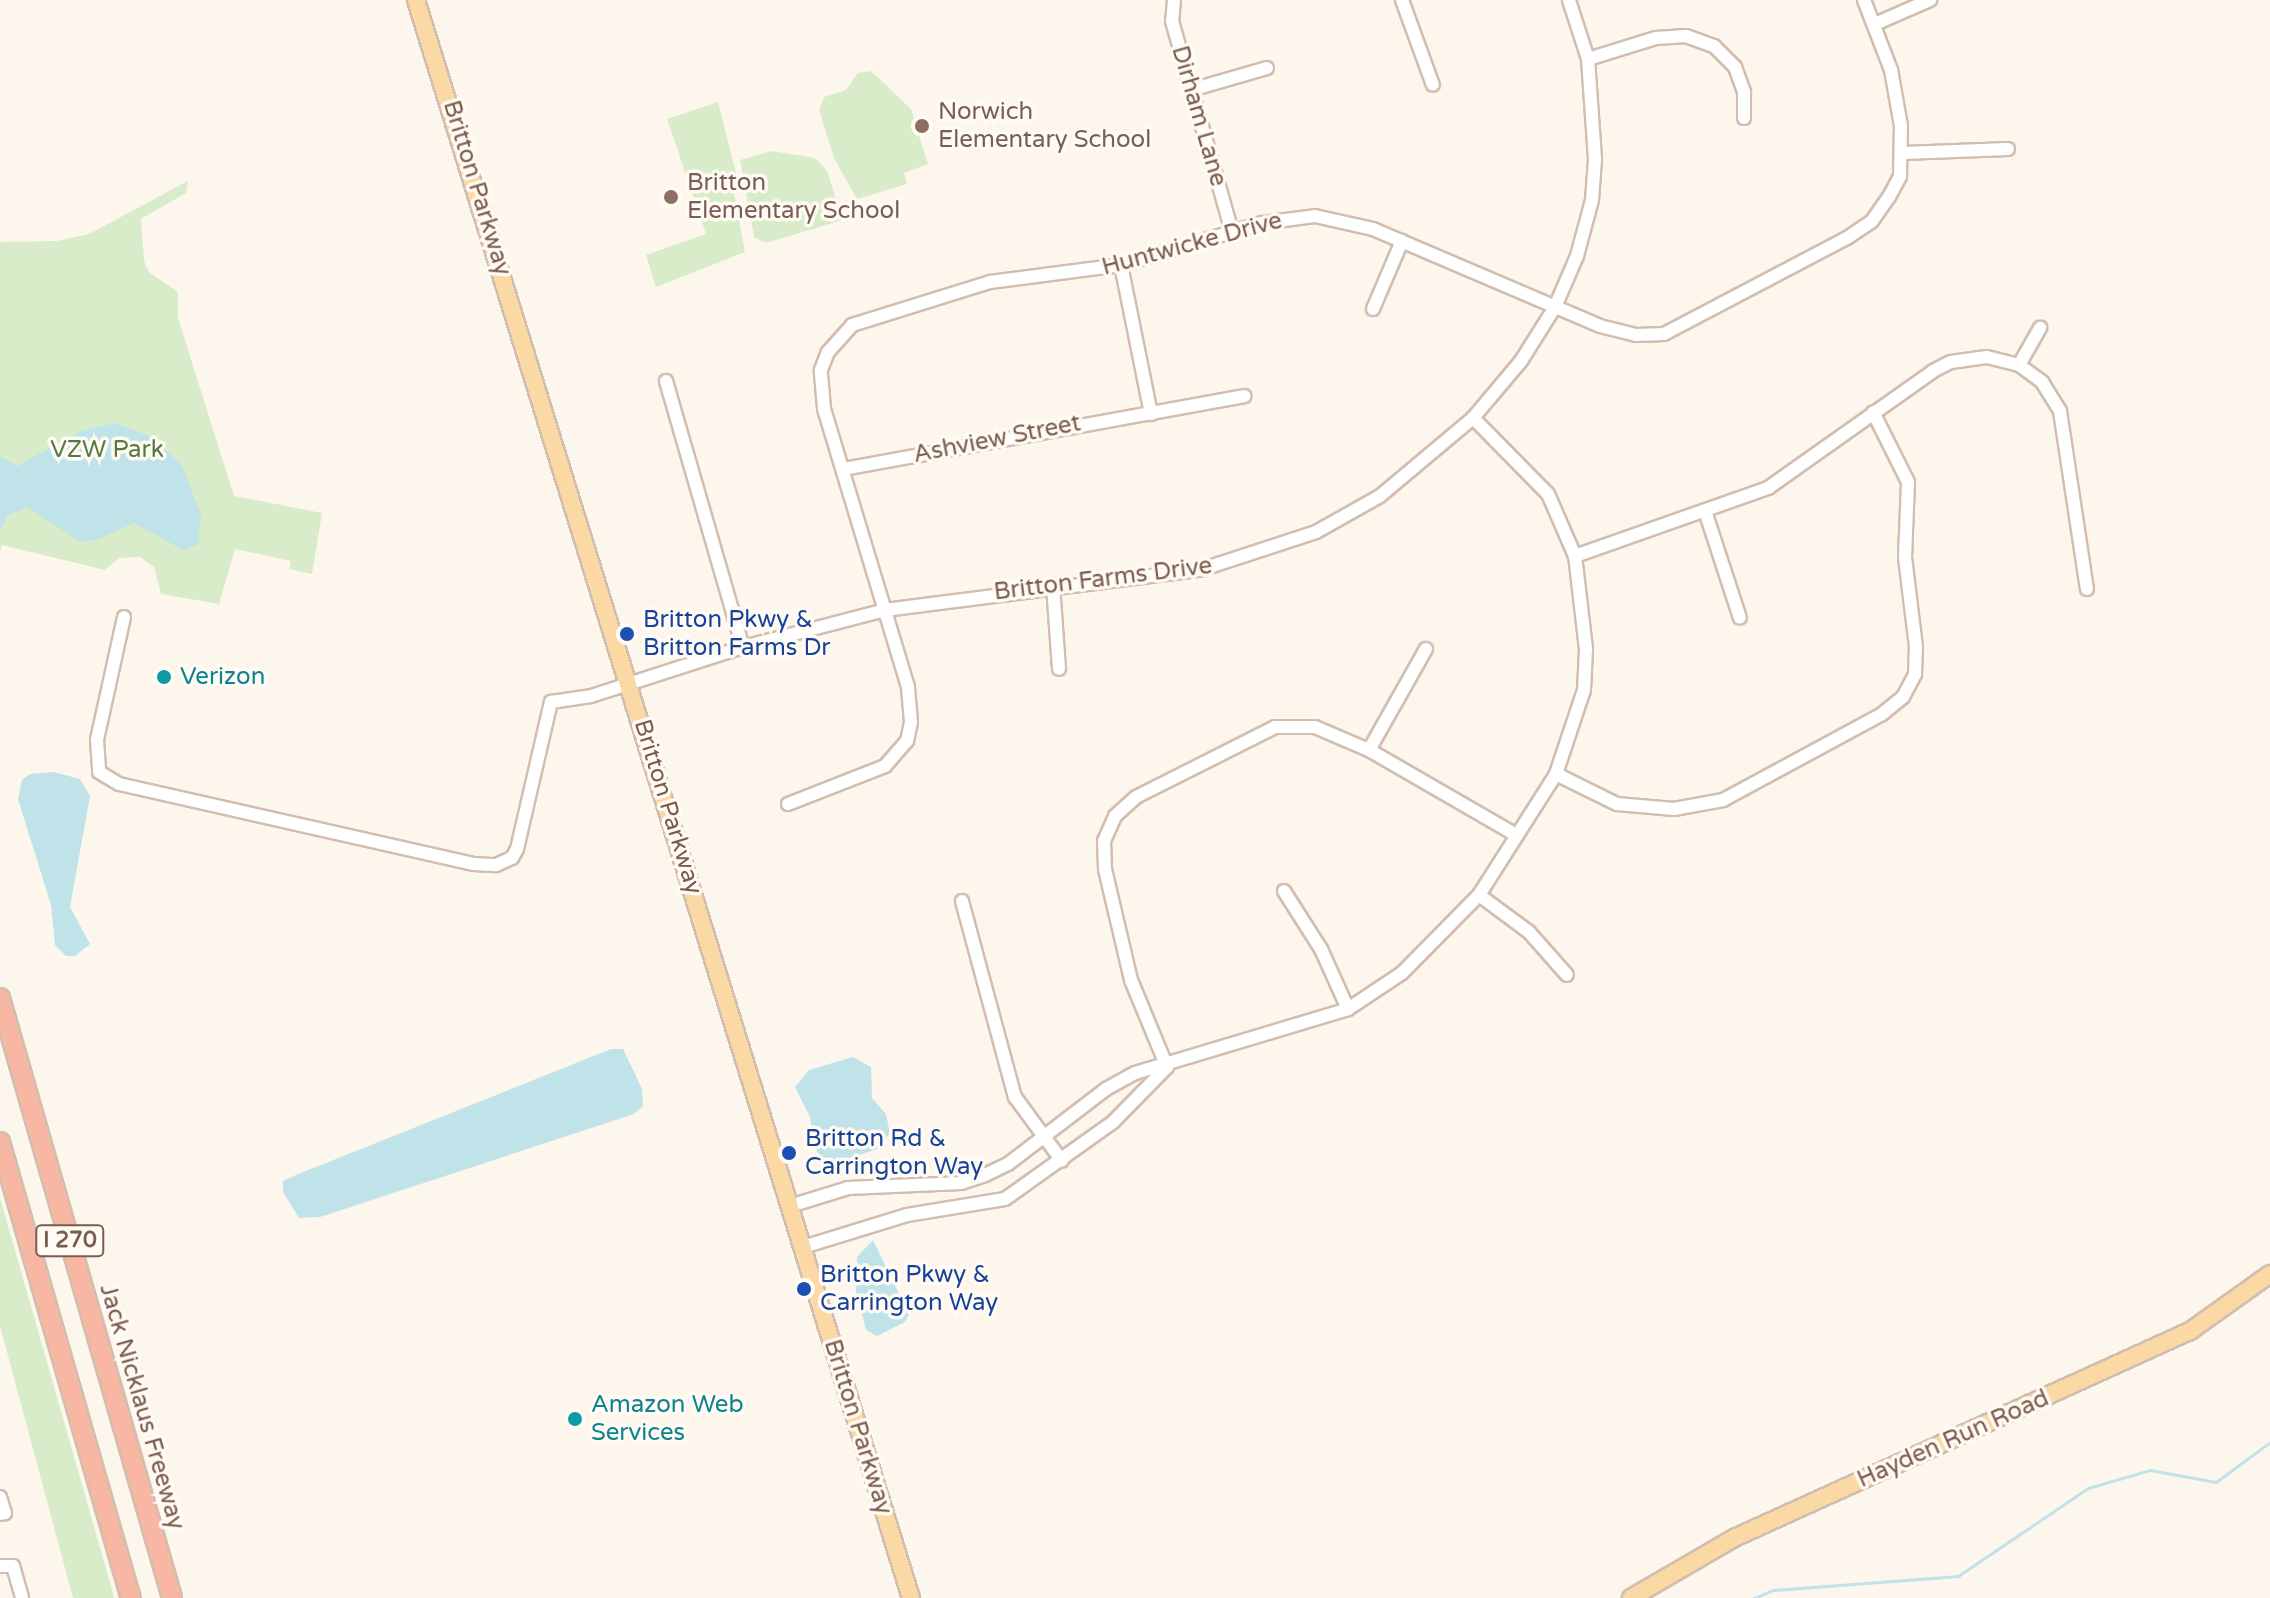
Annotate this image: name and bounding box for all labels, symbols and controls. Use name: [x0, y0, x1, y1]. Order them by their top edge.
street label: Dirham Lane: [1165, 42, 1233, 190]
street label: Britton Parkway: [437, 97, 517, 279]
place label: Norwich Elementary School: [938, 98, 1151, 154]
marker: Norwich Elementary School: [913, 117, 931, 135]
place label: Britton Elementary School: [687, 169, 900, 225]
marker: Britton Elementary School: [662, 188, 680, 206]
street label: Huntwicke Drive: [1099, 206, 1285, 282]
street label: Ashview Street: [911, 409, 1083, 469]
park label: VZW Park: [50, 436, 164, 464]
street label: Britton Farms Drive: [992, 551, 1214, 607]
place label: Britton Pkwy & Britton Farms Dr: [643, 606, 830, 662]
marker: Britton Pkwy & Britton Farms Dr: [618, 625, 636, 643]
place label: Verizon: [180, 663, 265, 691]
marker: Verizon: [155, 668, 173, 686]
street label: Britton Parkway: [628, 716, 708, 898]
place label: Britton Rd & Carrington Way: [805, 1125, 983, 1181]
marker: Britton Rd & Carrington Way: [780, 1144, 798, 1162]
road number: I 270: [34, 1223, 106, 1259]
place label: Britton Pkwy & Carrington Way: [820, 1261, 998, 1317]
marker: Britton Pkwy & Carrington Way: [795, 1280, 813, 1298]
street label: Jack Nicklaus Freeway: [93, 1281, 191, 1533]
street label: Britton Parkway: [818, 1336, 898, 1518]
street label: Hayden Run Road: [1853, 1384, 2053, 1494]
place label: Amazon Web Services: [591, 1391, 744, 1447]
marker: Amazon Web Services: [566, 1410, 584, 1428]

